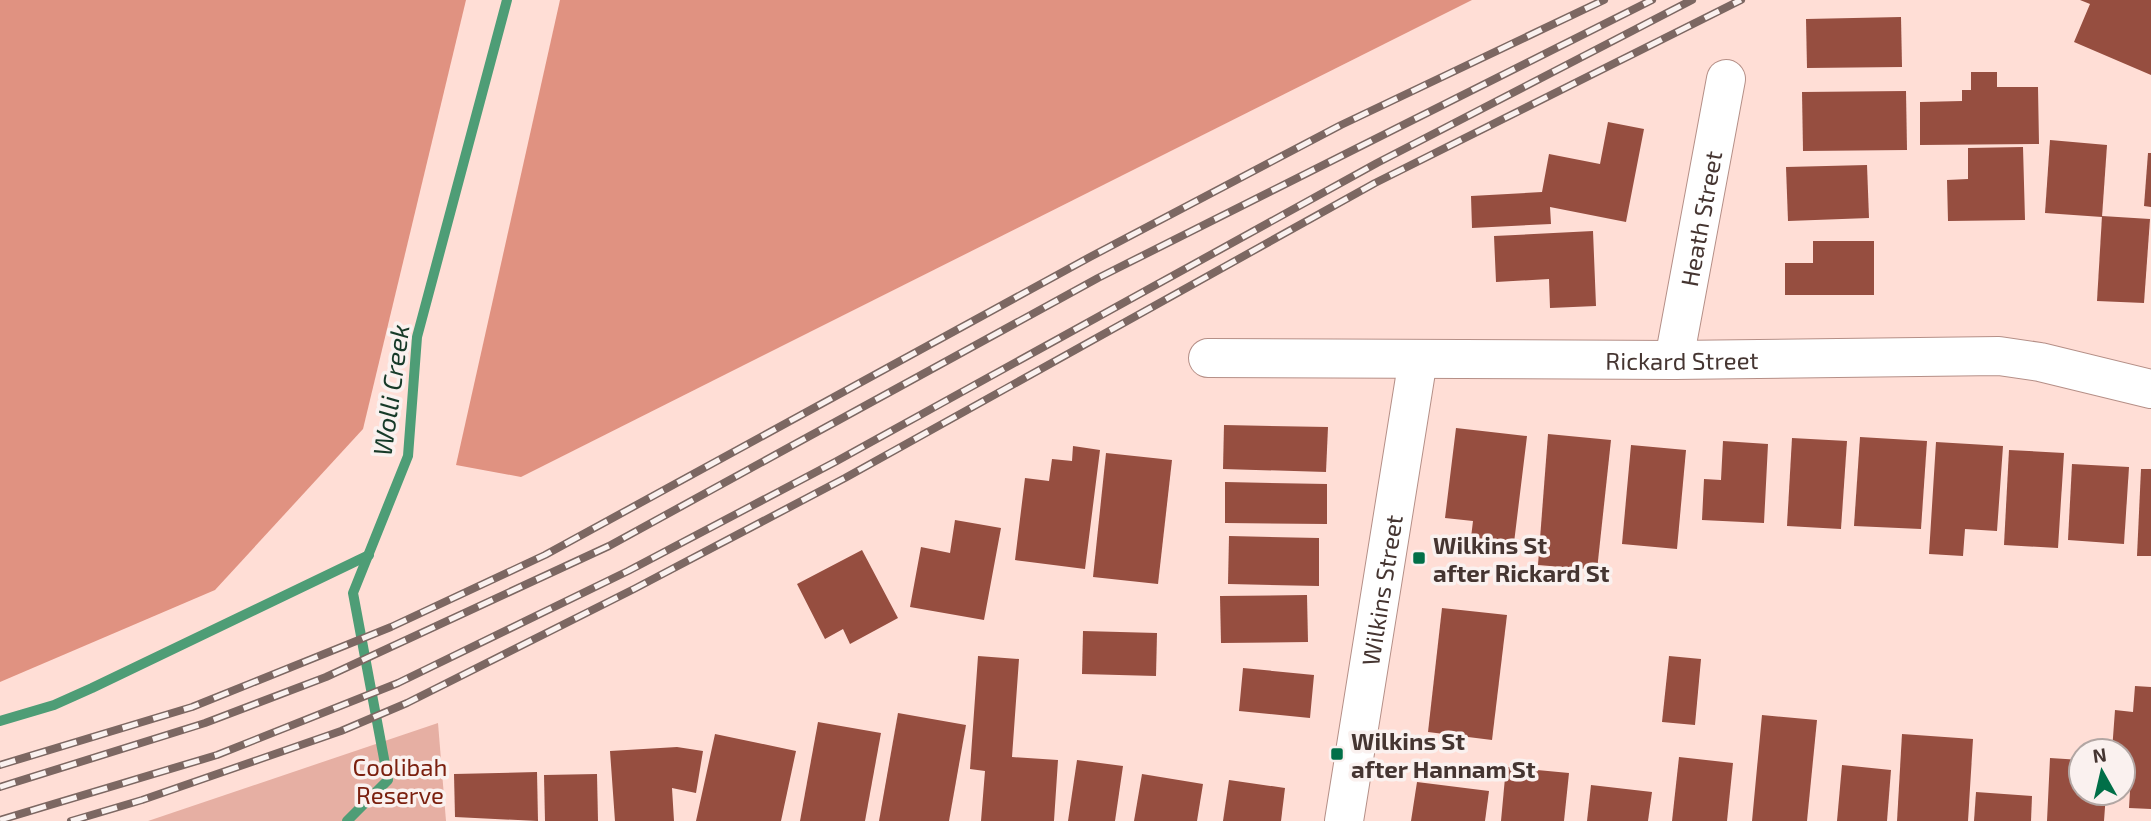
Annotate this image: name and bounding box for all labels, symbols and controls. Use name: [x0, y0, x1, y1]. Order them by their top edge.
street label: Heath Street: [1673, 148, 1727, 289]
water label: Wolli Creek: [365, 322, 415, 458]
street label: Rickard Street: [1605, 344, 1759, 375]
street label: Wilkins Street: [1355, 512, 1407, 667]
place label: Wilkins St after Rickard St: [1433, 530, 1610, 587]
marker: Wilkins St after Rickard St: [1411, 550, 1427, 566]
place label: Wilkins St after Hannam St: [1351, 726, 1536, 783]
north arrow: [2067, 737, 2137, 807]
text: N: [2091, 742, 2108, 767]
marker: Wilkins St after Hannam St: [1329, 746, 1345, 762]
park label: Coolibah Reserve: [353, 752, 447, 809]

